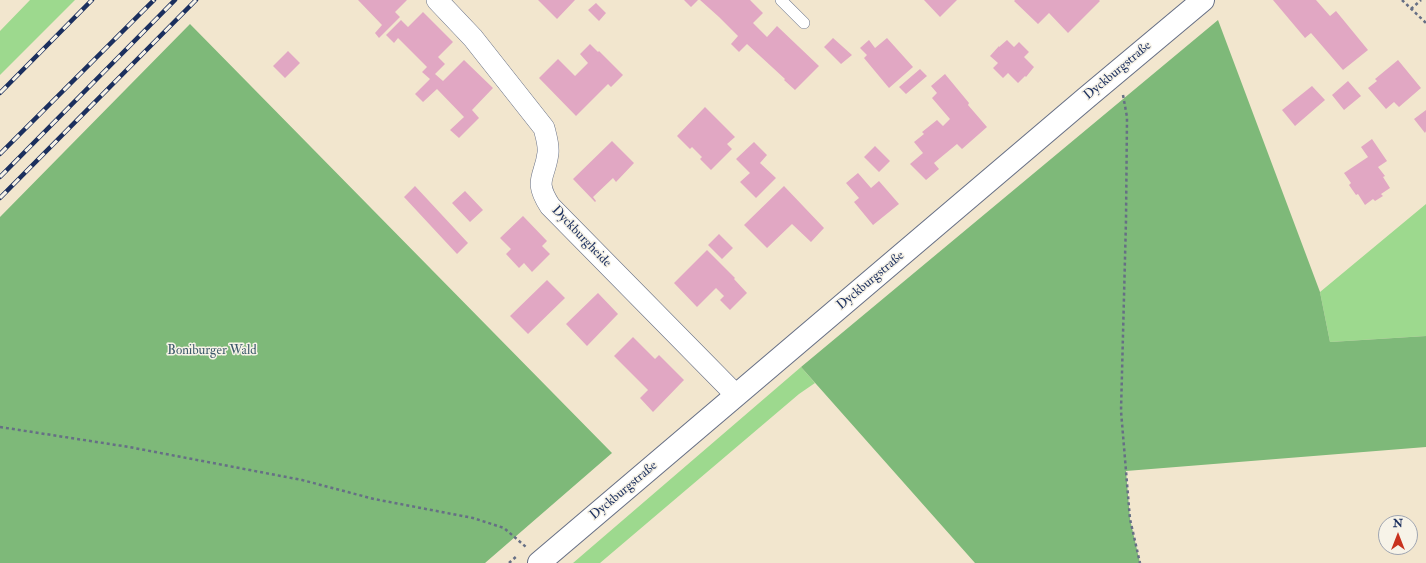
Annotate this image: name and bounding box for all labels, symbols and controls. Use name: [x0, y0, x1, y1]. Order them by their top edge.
street label: Dyckburgstraße: [1081, 38, 1155, 104]
street label: Dyckburgheide: [548, 203, 614, 271]
street label: Dyckburgstraße: [834, 248, 908, 314]
park label: Boniburger Wald: [167, 343, 257, 359]
street label: Dyckburgstraße: [587, 458, 661, 524]
north arrow: [1378, 515, 1418, 555]
text: N: [1393, 517, 1403, 530]

